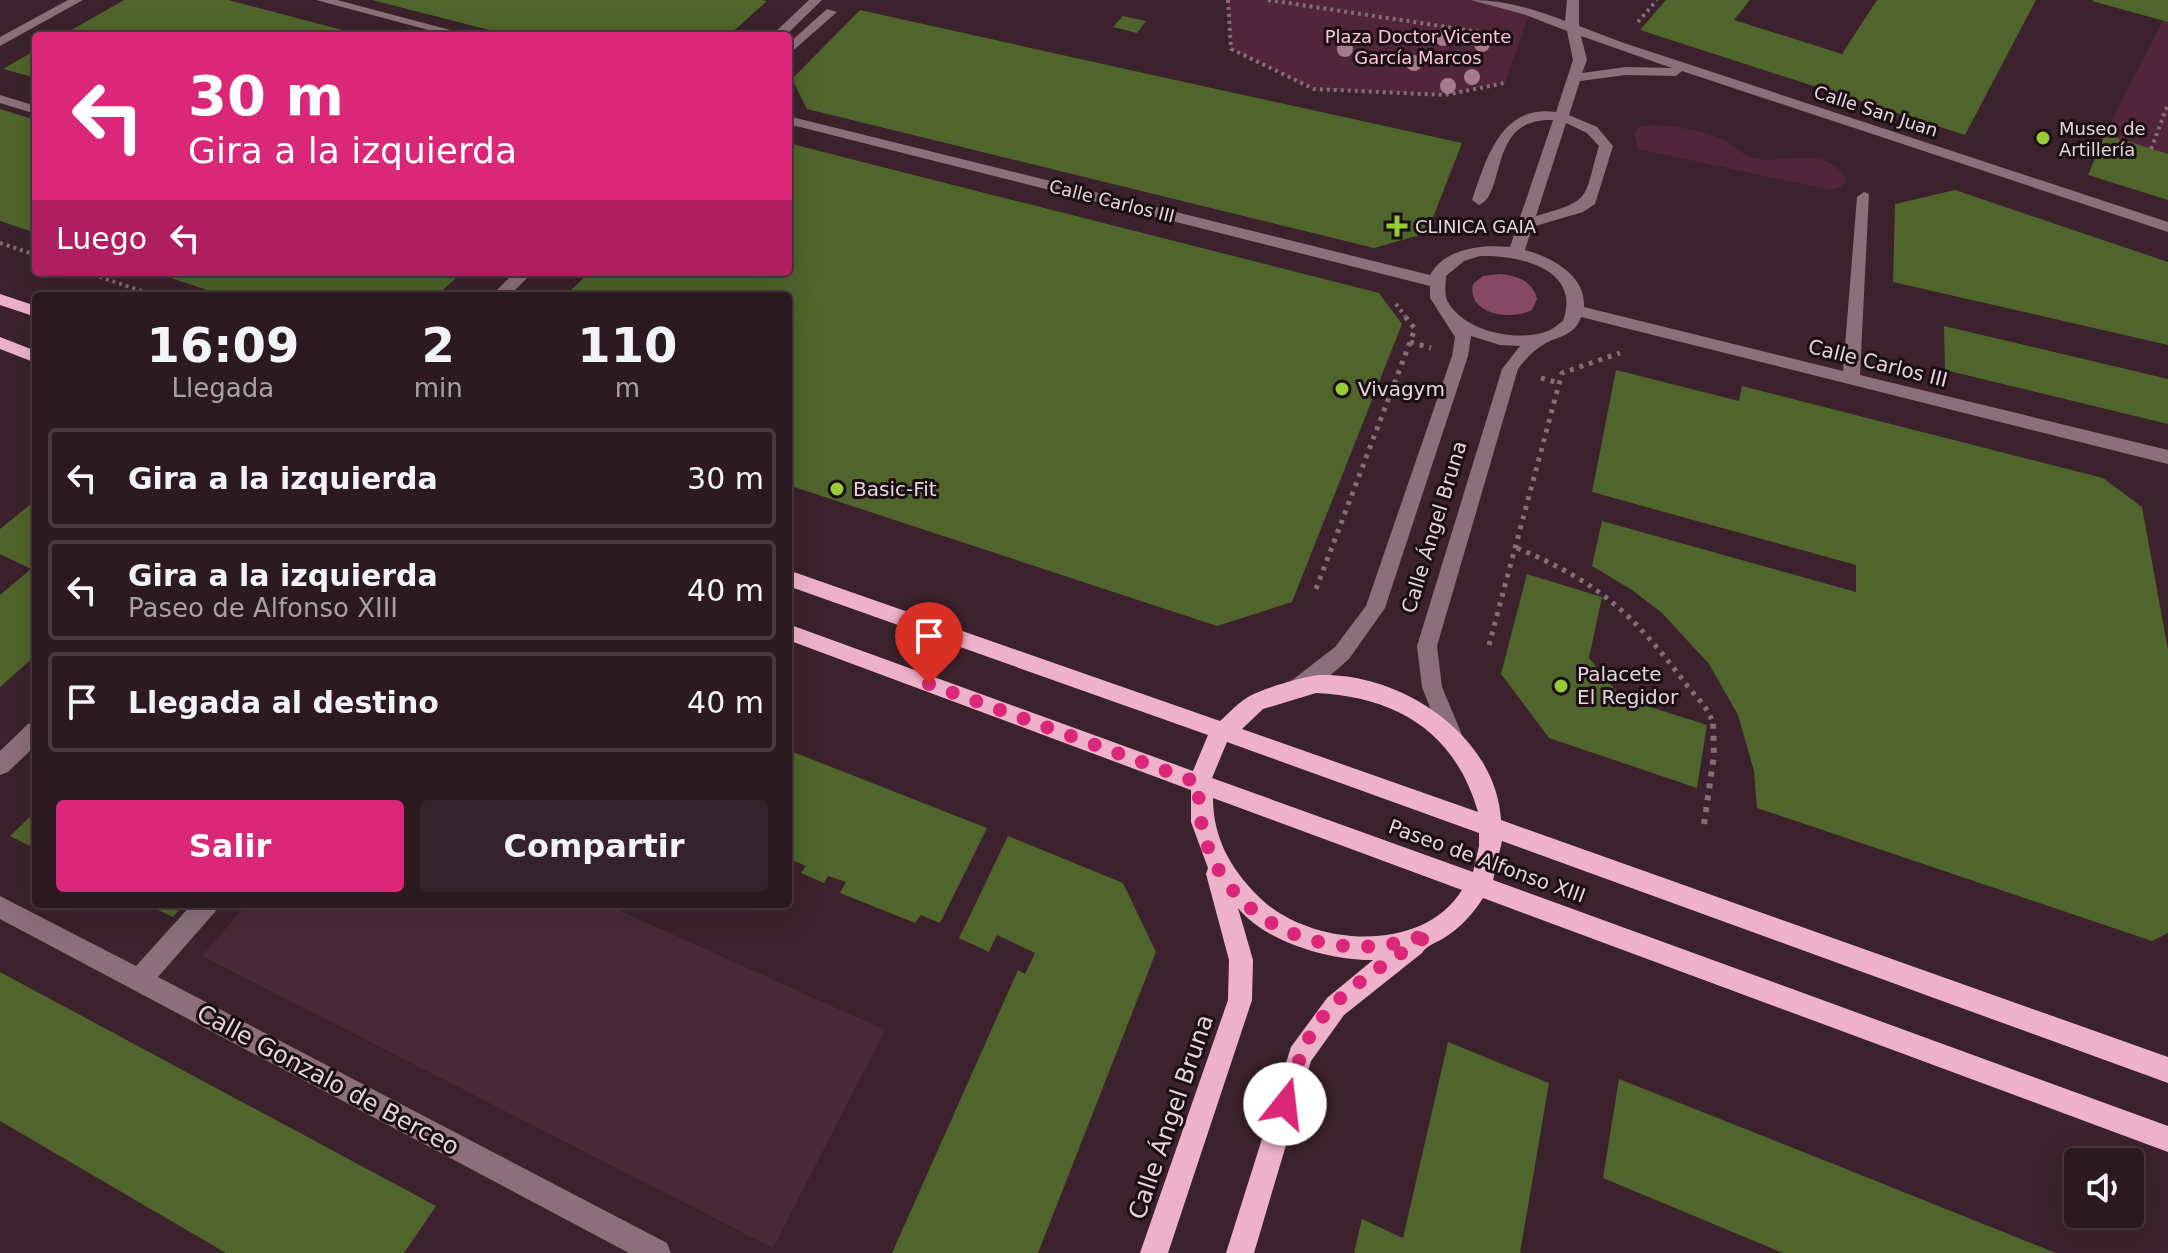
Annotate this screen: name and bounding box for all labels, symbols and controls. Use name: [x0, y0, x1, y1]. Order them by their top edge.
park label: Plaza Doctor Vicente García Marcos: [1325, 26, 1511, 68]
text: 30 m: [188, 63, 344, 128]
icon: left: [56, 64, 160, 168]
street label: Calle San Juan: [1811, 81, 1941, 141]
place label: Museo de Artillería: [2059, 118, 2146, 160]
marker: Museo de Artillería: [2034, 129, 2052, 147]
text: Gira a la izquierda: [188, 130, 517, 171]
street label: Calle Carlos III: [1047, 175, 1177, 227]
marker: CLINICA GAIA: [1386, 215, 1408, 237]
icon: left: [163, 216, 207, 260]
place label: CLINICA GAIA: [1415, 216, 1537, 237]
text: Luego: [56, 221, 147, 256]
text: 16:09: [146, 317, 299, 373]
text: 2: [422, 317, 455, 373]
text: 110: [577, 317, 677, 373]
street label: Calle Carlos III: [1806, 334, 1950, 392]
text: Llegada: [172, 373, 274, 403]
text: min: [414, 373, 463, 403]
text: m: [615, 373, 640, 403]
place label: Vivagym: [1358, 377, 1445, 401]
marker: Vivagym: [1333, 380, 1351, 398]
street label: Calle Ángel Bruna: [1396, 438, 1472, 616]
icon: left: [60, 456, 104, 500]
text: Gira a la izquierda: [128, 461, 438, 496]
text: 30 m: [687, 461, 764, 496]
place label: Basic-Fit: [853, 477, 937, 501]
marker: Basic-Fit: [828, 480, 846, 498]
text: Gira a la izquierda: [128, 558, 438, 593]
icon: left: [60, 568, 104, 612]
text: 40 m: [687, 573, 764, 608]
text: Paseo de Alfonso XIII: [128, 593, 398, 623]
pin: [895, 602, 963, 684]
icon: arrive: [907, 614, 951, 658]
place label: Palacete El Regidor: [1577, 662, 1679, 709]
marker: Palacete El Regidor: [1552, 677, 1570, 695]
icon: arrive: [60, 680, 104, 724]
text: Llegada al destino: [128, 685, 439, 720]
text: 40 m: [687, 685, 764, 720]
button: Salir: [56, 800, 404, 892]
button: Compartir: [420, 800, 768, 892]
street label: Paseo de Alfonso XIII: [1385, 814, 1589, 908]
street label: Calle Gonzalo de Berceo: [192, 999, 464, 1161]
street label: Calle Ángel Bruna: [1122, 1011, 1219, 1223]
position arrow: [1243, 1062, 1327, 1146]
map controls: [2064, 1148, 2144, 1228]
button: sound: [2064, 1148, 2144, 1228]

